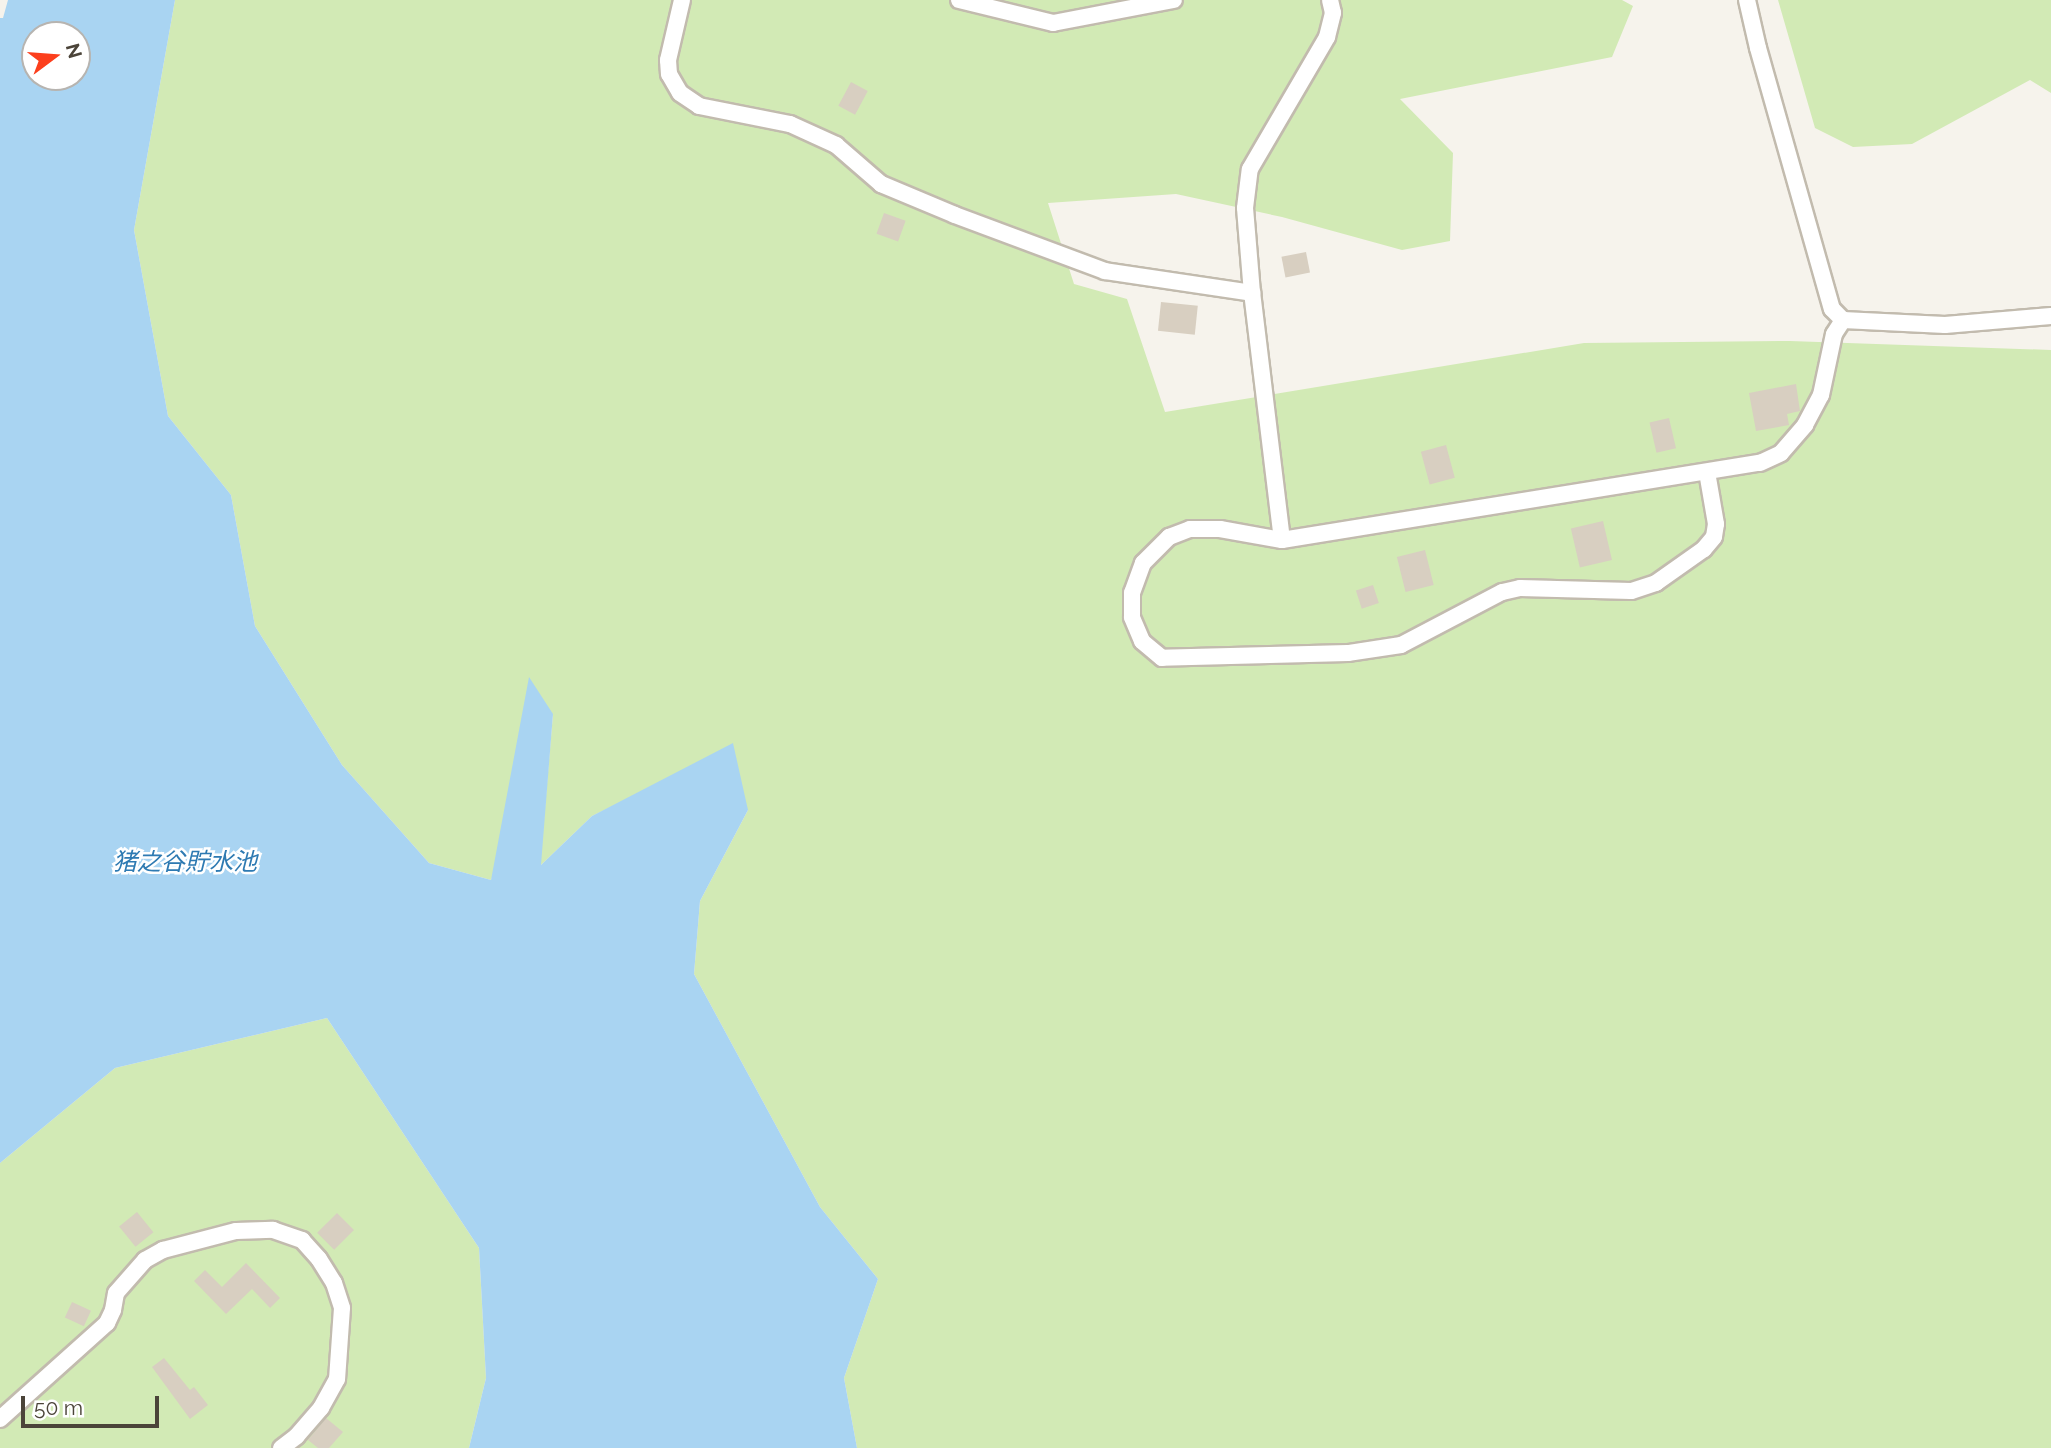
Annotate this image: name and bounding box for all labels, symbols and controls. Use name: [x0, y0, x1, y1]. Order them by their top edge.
north arrow: [21, 21, 91, 91]
text: N: [62, 41, 87, 61]
water label: 猪之谷貯水池: [113, 848, 257, 876]
scale bar: [24, 1382, 163, 1426]
text: 50 m: [34, 1395, 83, 1420]

